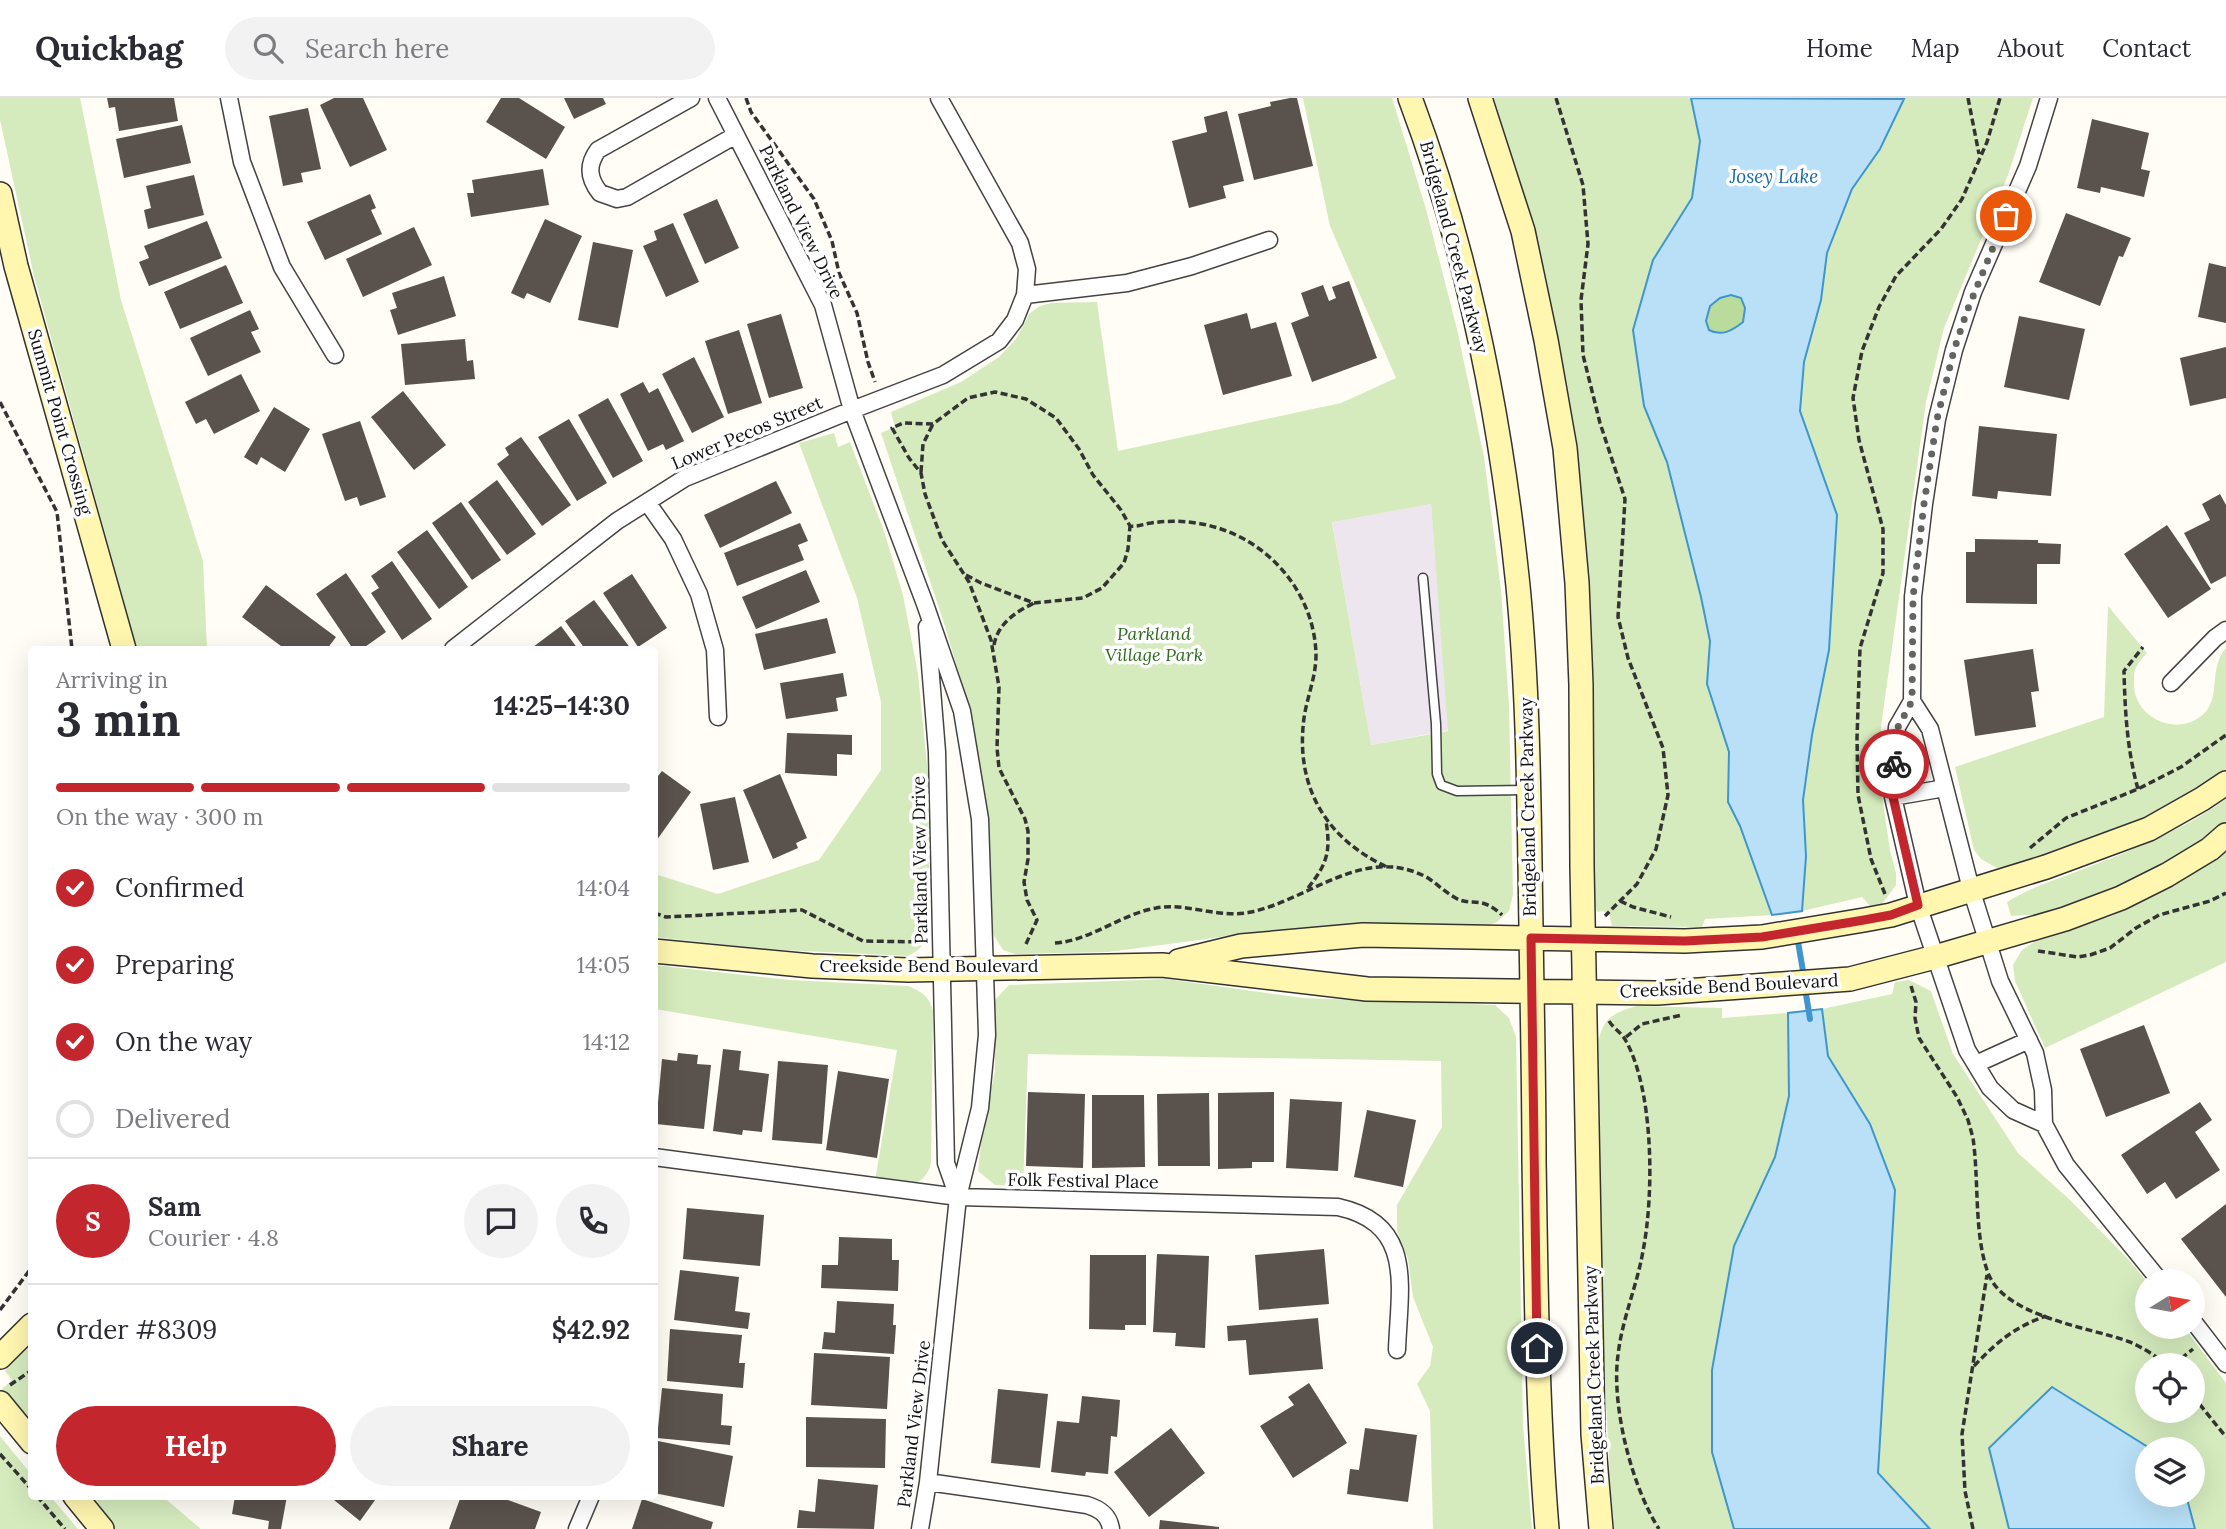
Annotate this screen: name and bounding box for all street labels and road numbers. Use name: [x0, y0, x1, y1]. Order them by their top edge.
street label: Bridgeland Creek Parkway: [1415, 138, 1494, 356]
street label: Parkland View Drive: [754, 141, 849, 303]
street label: Summit Point Crossing: [23, 326, 98, 518]
street label: Lower Pecos Street: [668, 390, 826, 475]
street label: Bridgeland Creek Parkway: [1514, 697, 1541, 917]
street label: Parkland View Drive: [907, 775, 932, 944]
street label: Creekside Bend Boulevard: [819, 954, 1039, 977]
street label: Creekside Bend Boulevard: [1619, 968, 1839, 1003]
street label: Folk Festival Place: [1007, 1168, 1159, 1193]
street label: Bridgeland Creek Parkway: [1578, 1265, 1609, 1485]
street label: Parkland View Drive: [892, 1339, 935, 1509]

